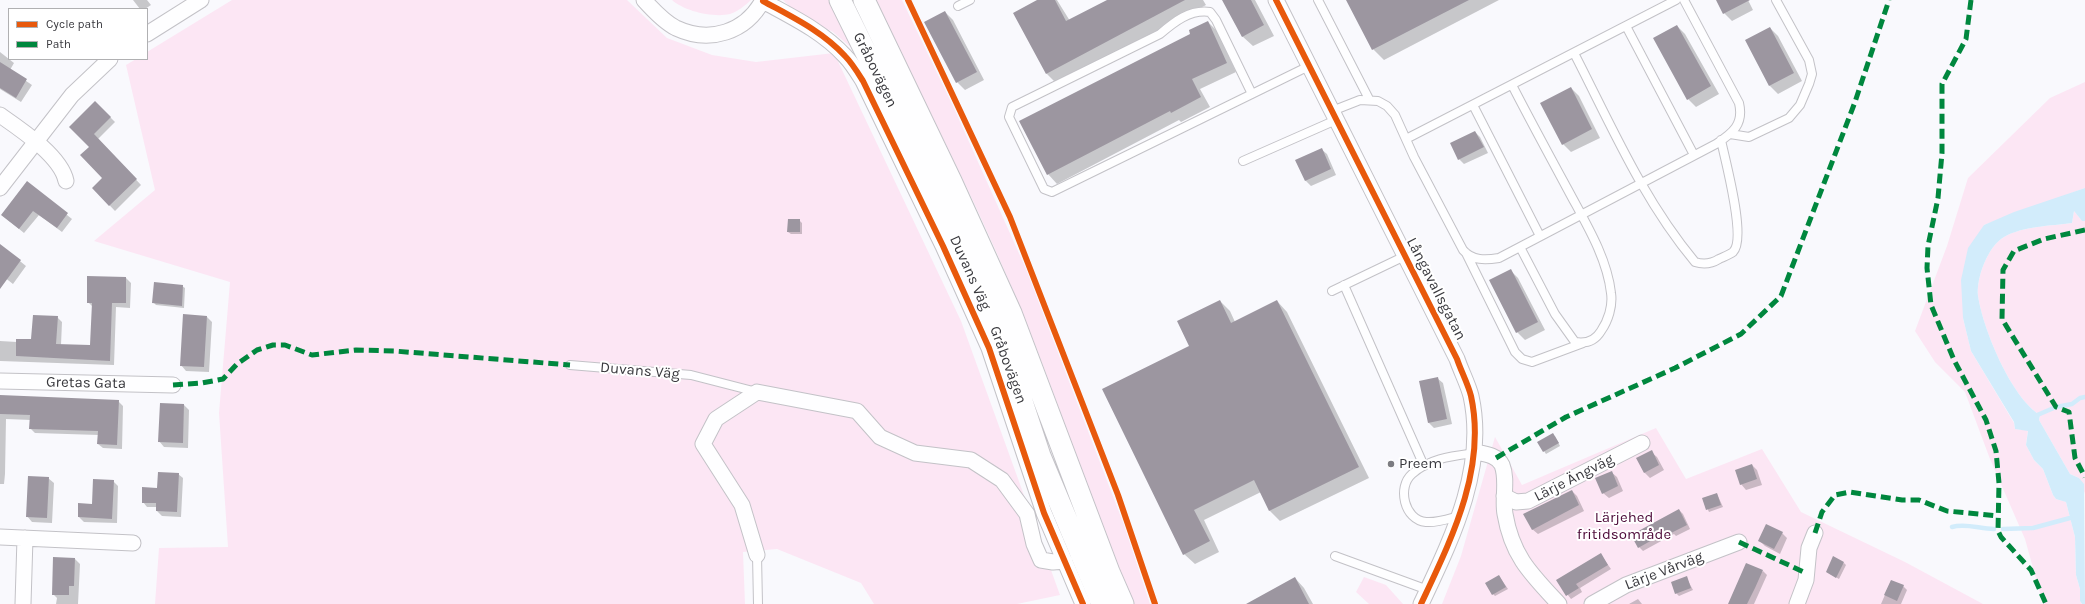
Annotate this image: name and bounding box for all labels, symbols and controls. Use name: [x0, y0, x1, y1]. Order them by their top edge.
legend: [8, 8, 148, 60]
text: Cycle path: [46, 17, 103, 31]
street label: Gråbovägen: [849, 29, 901, 111]
text: Path: [46, 37, 71, 51]
street label: Duvans Väg: [946, 233, 994, 313]
street label: Långavallsgatan: [1402, 235, 1470, 343]
street label: Gråbovägen: [986, 324, 1030, 406]
street label: Duvans Väg: [599, 359, 681, 383]
street label: Gretas Gata: [46, 373, 126, 393]
street label: Lärje Ängväg: [1531, 450, 1617, 506]
place label: Preem: [1399, 455, 1442, 473]
marker: Preem: [1386, 459, 1396, 469]
park label: Lärjehed fritidsområde: [1577, 509, 1671, 544]
street label: Lärje Vårväg: [1622, 548, 1706, 594]

